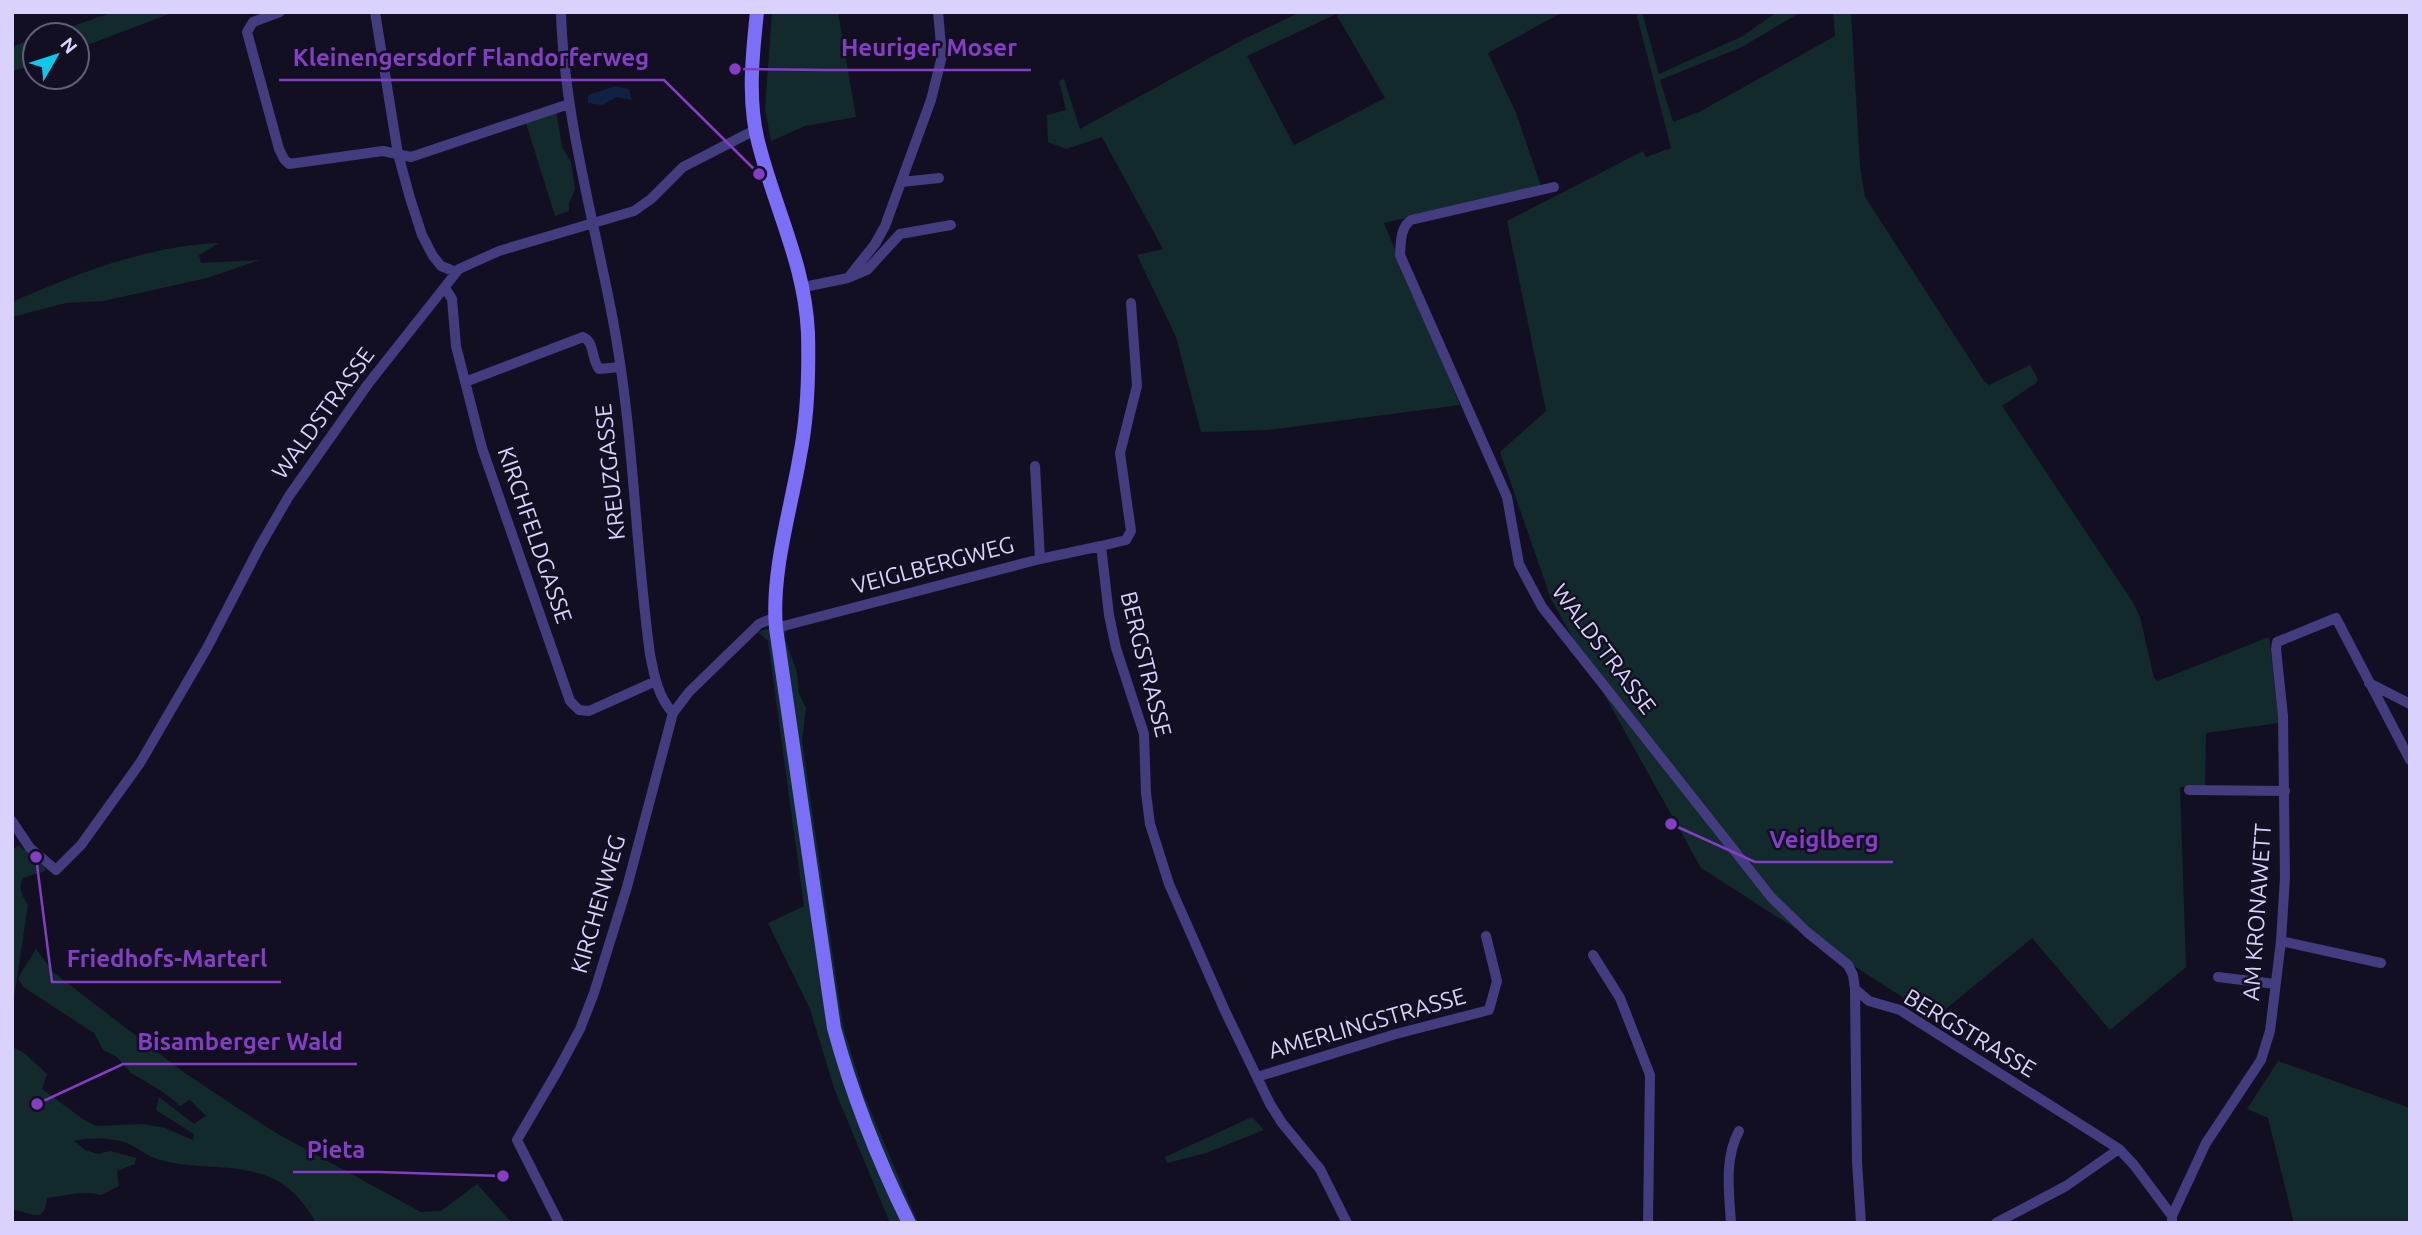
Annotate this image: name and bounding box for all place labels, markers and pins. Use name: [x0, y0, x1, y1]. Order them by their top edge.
callout: Heuriger Moser: [827, 25, 1031, 70]
callout: Kleinengersdorf Flandorferweg: [279, 35, 664, 80]
callout: Veiglberg: [1755, 817, 1893, 862]
callout: Friedhofs-Marterl: [52, 937, 281, 982]
callout: Bisamberger Wald: [123, 1019, 357, 1064]
callout: Pieta: [293, 1127, 379, 1172]

